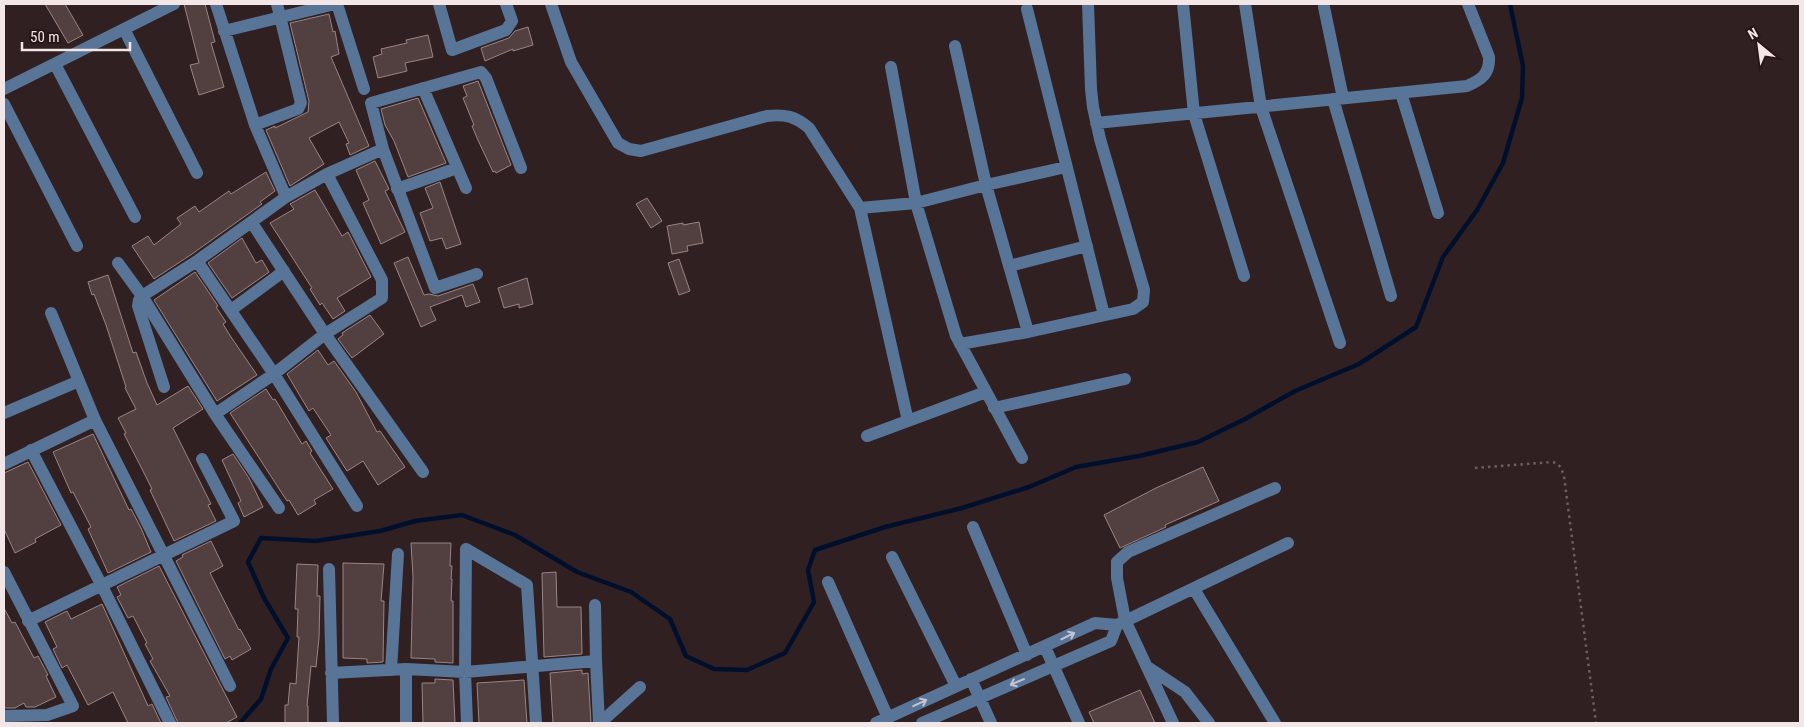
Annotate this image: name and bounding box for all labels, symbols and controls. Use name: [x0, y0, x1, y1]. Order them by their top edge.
scale bar: [22, 20, 130, 52]
north arrow: [1734, 20, 1784, 70]
text: N: [1745, 25, 1760, 43]
text: 50 m: [30, 28, 60, 46]
one-way arrow: [1060, 631, 1075, 640]
one-way arrow: [1010, 678, 1026, 687]
one-way arrow: [912, 697, 927, 707]

